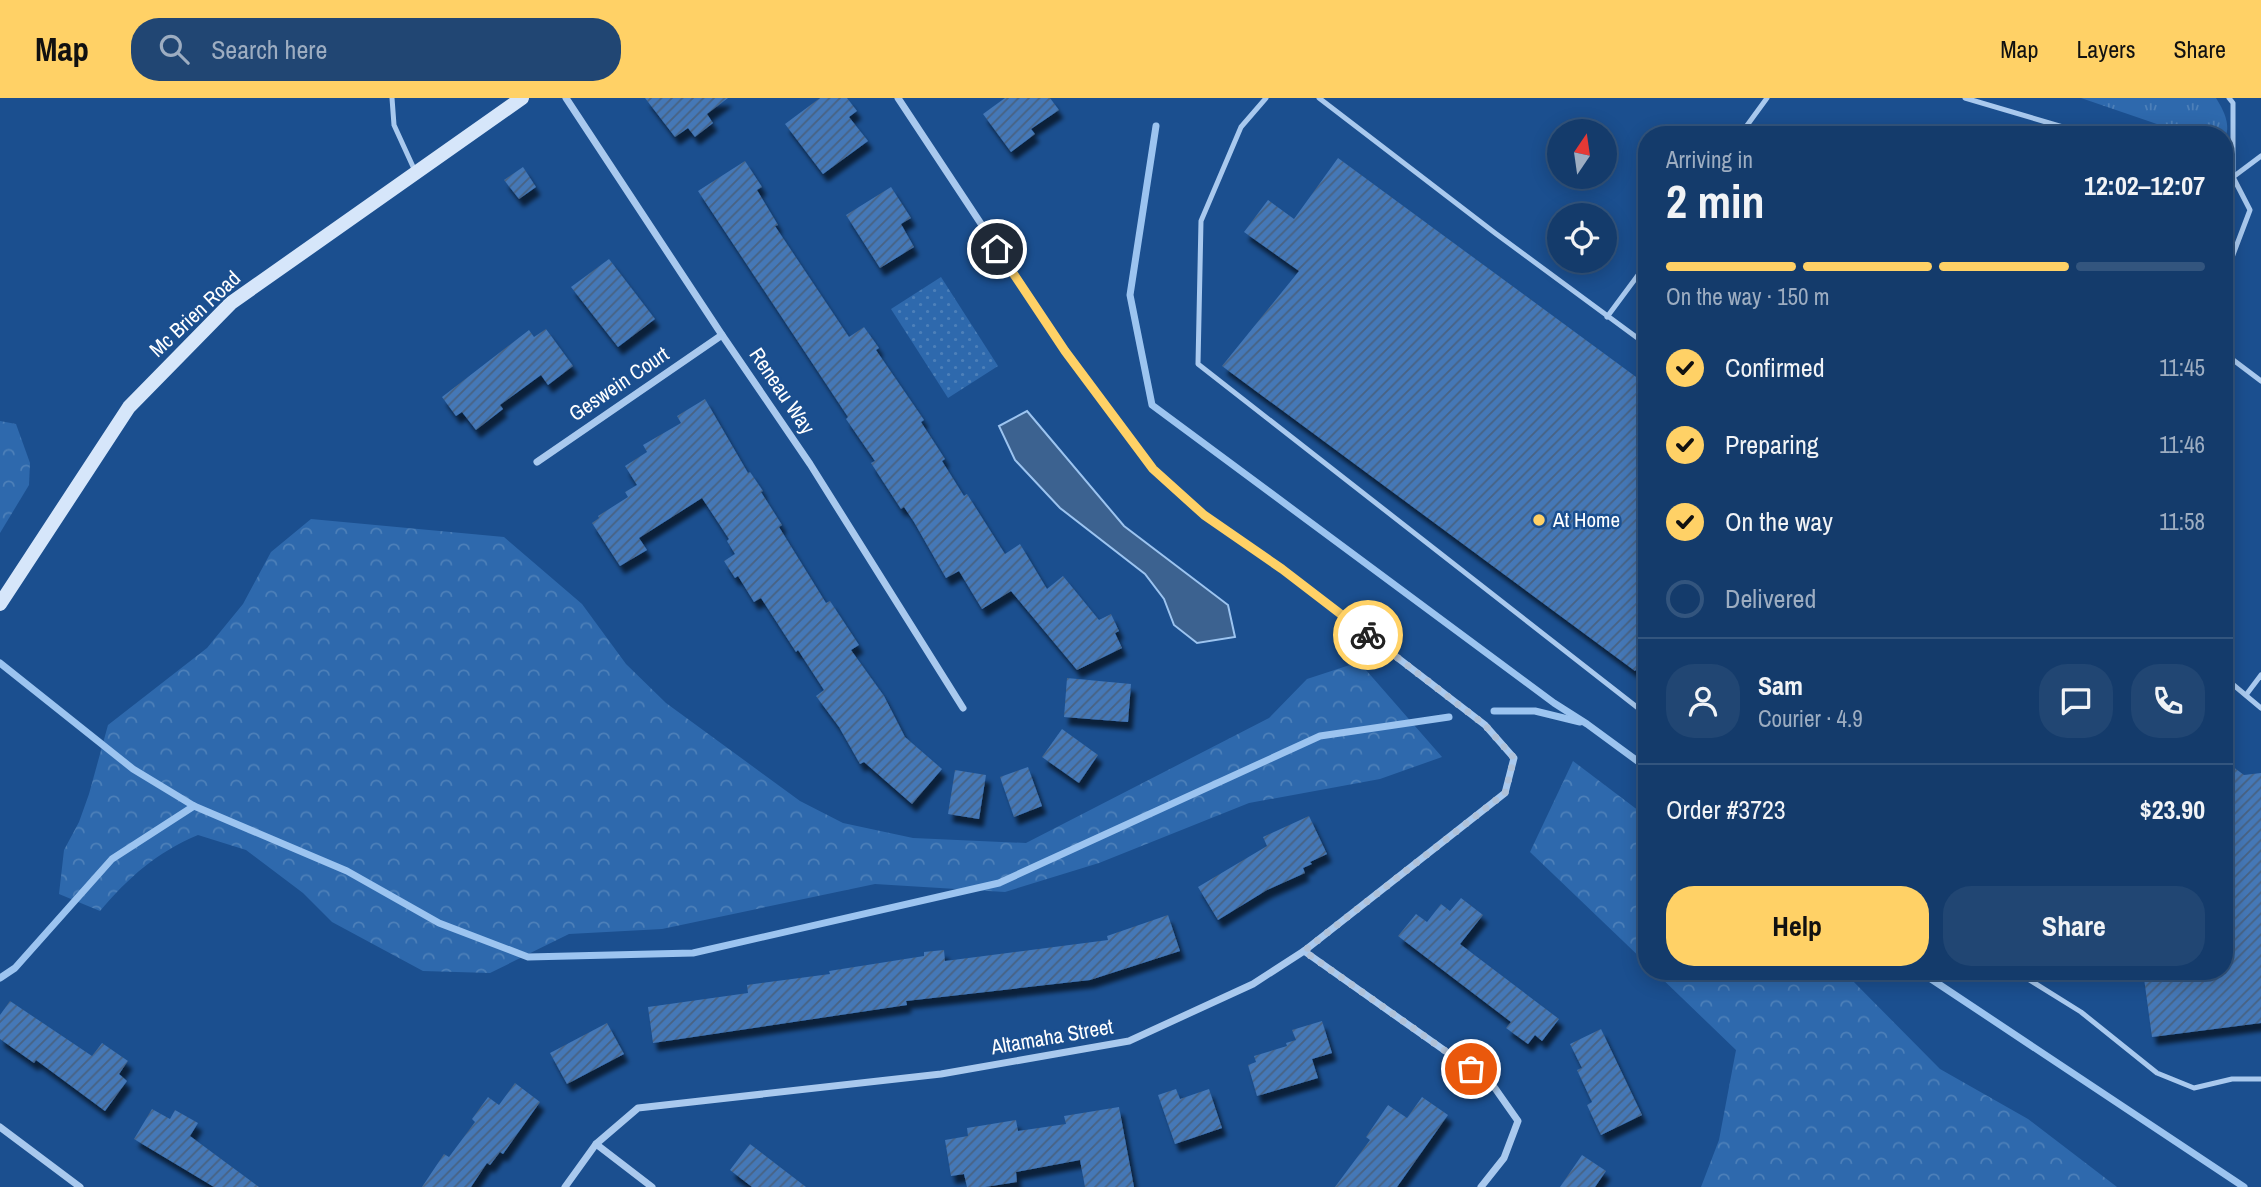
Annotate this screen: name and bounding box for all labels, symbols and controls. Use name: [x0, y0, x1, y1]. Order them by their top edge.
search box: [131, 18, 621, 81]
text: Map: [35, 27, 89, 71]
icon: search: [155, 30, 193, 68]
text: Search here: [211, 32, 327, 67]
text: Map: [2000, 33, 2038, 65]
text: Layers: [2076, 33, 2135, 65]
text: Share: [2173, 33, 2226, 65]
north arrow: [1547, 119, 1617, 189]
map controls: [1547, 119, 1617, 273]
text: Arriving in: [1666, 144, 1753, 175]
text: 12:02–12:07: [2084, 168, 2205, 203]
text: 2 min: [1666, 170, 1765, 232]
button: locate: [1547, 203, 1617, 273]
pin: [967, 219, 1027, 279]
icon: home: [978, 230, 1016, 268]
street label: Mc Brien Road: [143, 264, 247, 363]
text: On the way · 150 m: [1666, 281, 1830, 312]
street label: Geswein Court: [563, 339, 675, 428]
street label: Reneau Way: [743, 342, 822, 440]
icon: check: [1666, 349, 1704, 387]
text: Confirmed: [1725, 350, 1825, 385]
text: 11:45: [2159, 352, 2205, 383]
icon: check: [1666, 426, 1704, 464]
text: Preparing: [1725, 427, 1819, 462]
text: 11:46: [2159, 429, 2205, 460]
icon: check: [1666, 503, 1704, 541]
text: On the way: [1725, 504, 1833, 539]
place label: At Home: [1552, 505, 1620, 534]
text: 11:58: [2159, 506, 2205, 537]
marker: At Home: [1531, 512, 1547, 528]
text: Delivered: [1725, 581, 1816, 616]
courier: [1333, 600, 1403, 670]
icon: bike: [1349, 616, 1387, 654]
button: person: [1666, 664, 1740, 738]
button: chat: [2039, 664, 2113, 738]
button: phone: [2131, 664, 2205, 738]
text: Sam: [1758, 668, 1803, 703]
text: Courier · 4.9: [1758, 703, 1863, 734]
text: Order #3723: [1666, 792, 1786, 827]
text: $23.90: [2140, 792, 2205, 827]
button: Help: [1666, 886, 1929, 966]
button: Share: [1943, 886, 2205, 966]
street label: Altamaha Street: [988, 1011, 1115, 1062]
pin: [1441, 1039, 1501, 1099]
icon: bag: [1452, 1050, 1490, 1088]

